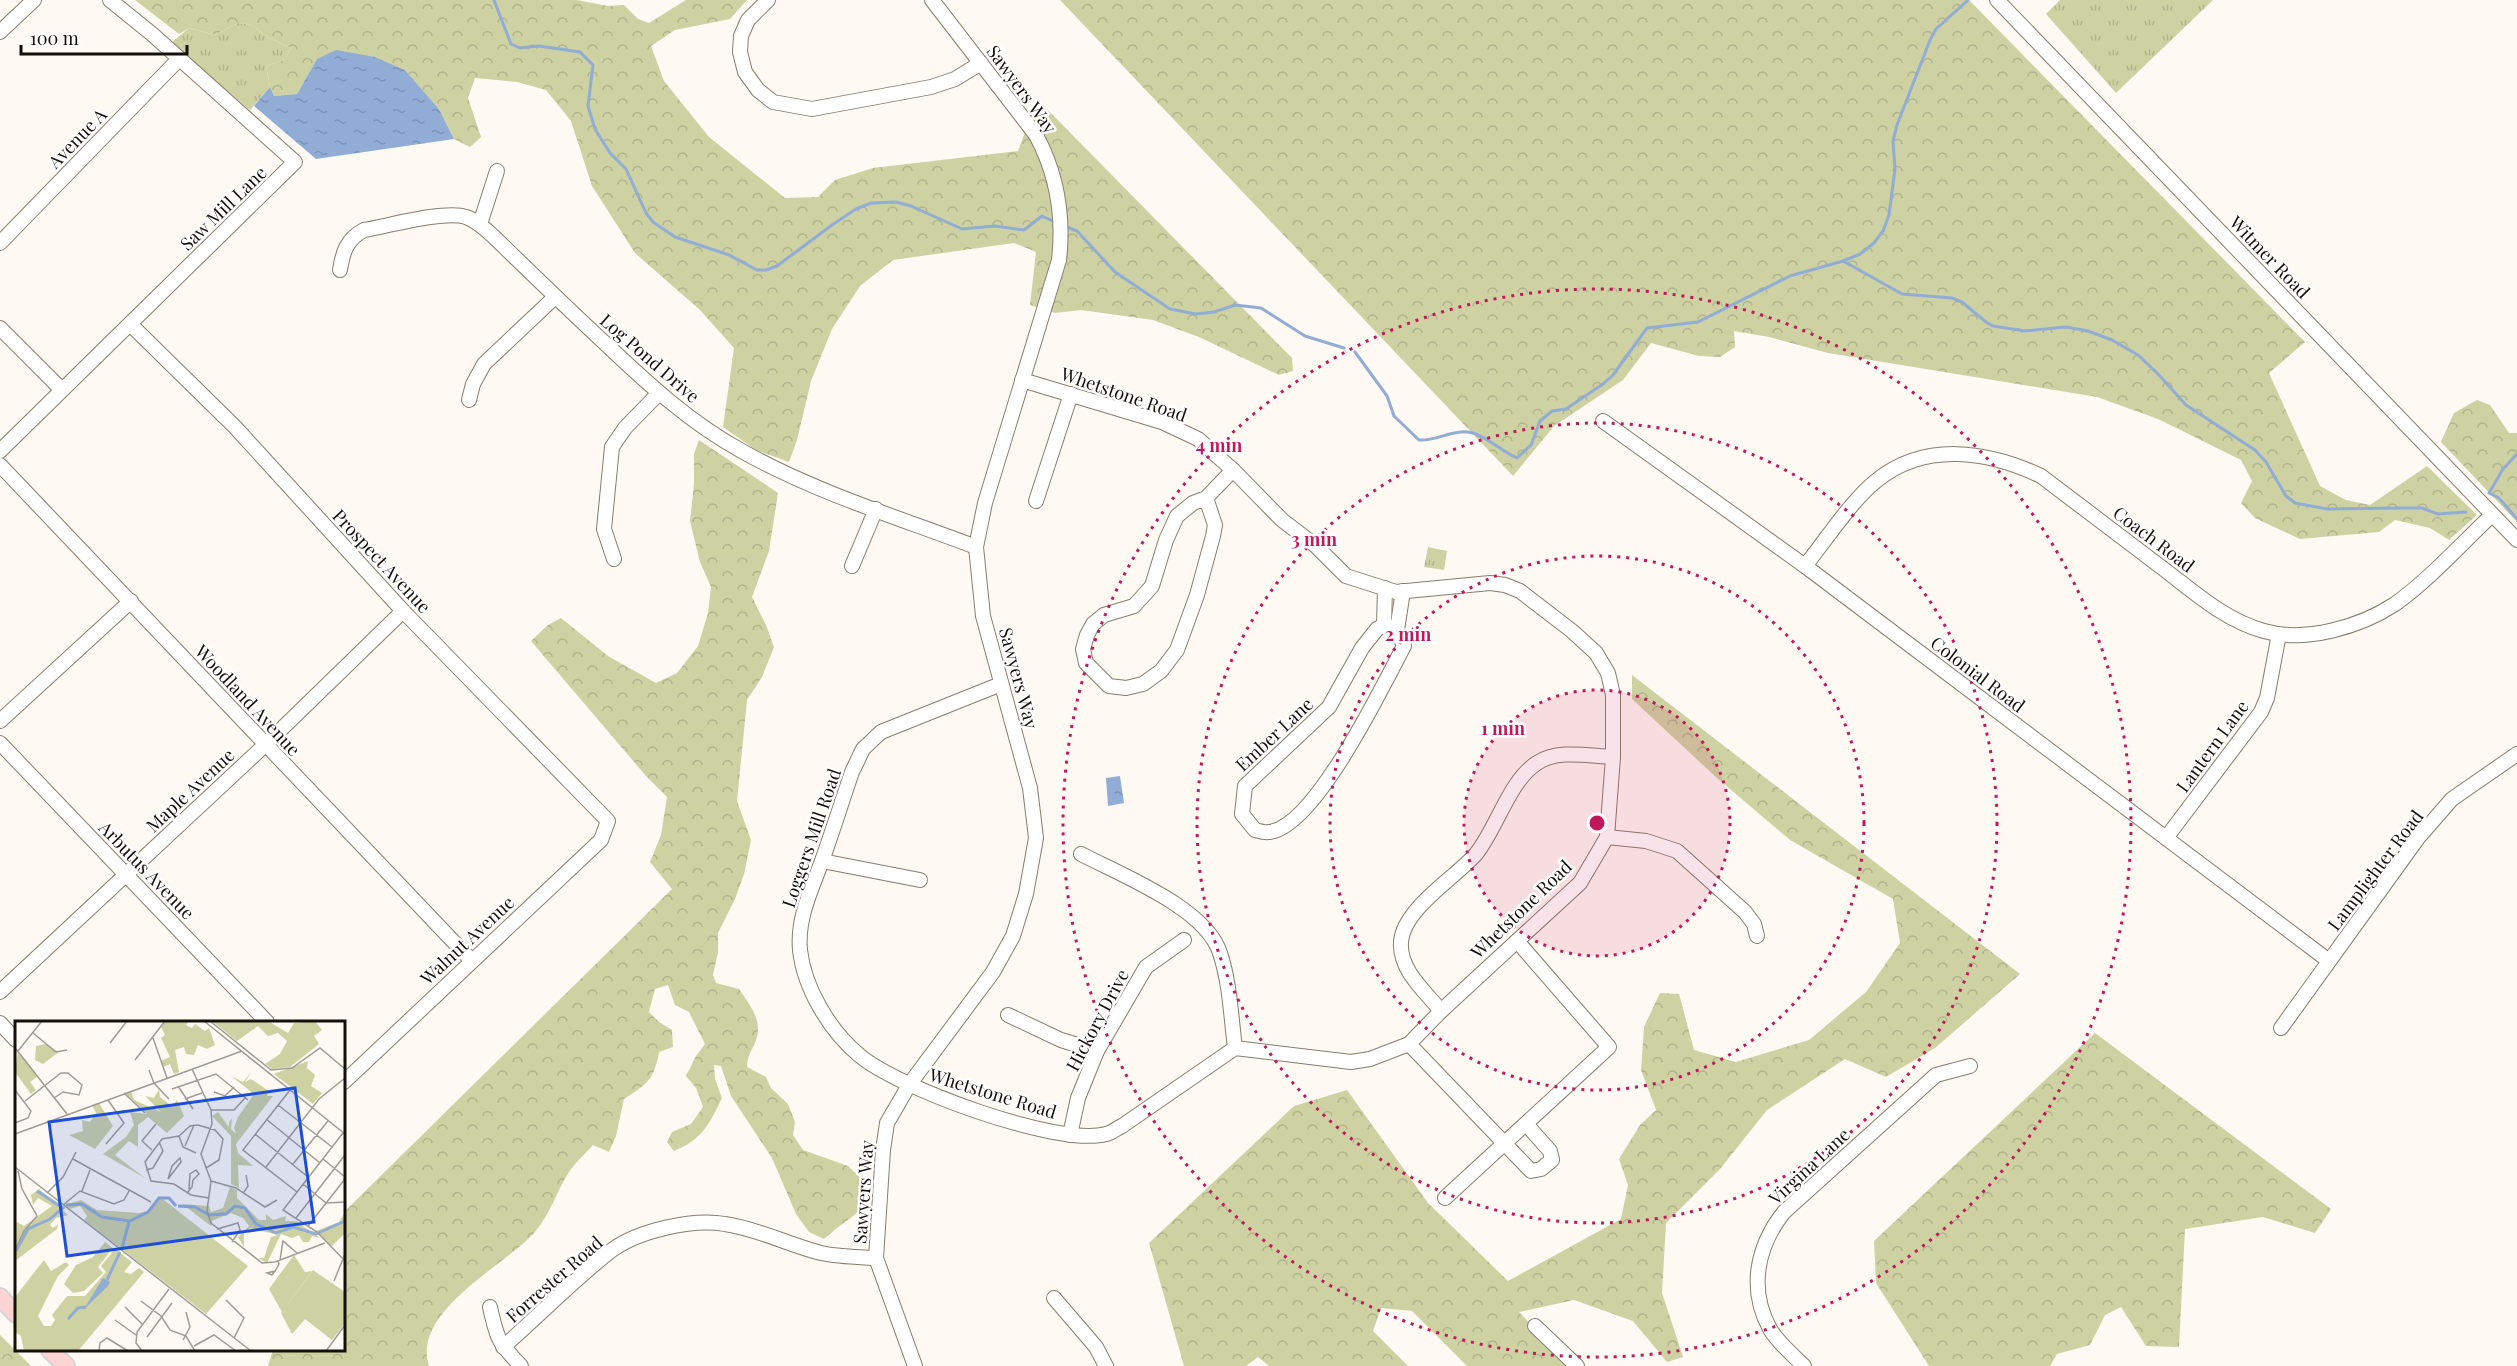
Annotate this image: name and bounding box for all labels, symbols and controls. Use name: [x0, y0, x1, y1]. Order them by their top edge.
scale bar: [21, 18, 188, 56]
text: 100 m: [30, 26, 79, 50]
street label: Sawyers Way: [982, 40, 1062, 138]
street label: Avenue A: [42, 102, 112, 174]
street label: Saw Mill Lane: [175, 161, 271, 255]
street label: Witmer Road: [2224, 210, 2316, 304]
street label: Log Pond Drive: [595, 308, 705, 408]
street label: Whetstone Road: [1057, 361, 1191, 427]
text: 4 min: [1196, 433, 1242, 457]
street label: Coach Road: [2108, 501, 2200, 578]
street label: Prospect Avenue: [328, 504, 436, 618]
text: 3 min: [1291, 527, 1337, 551]
text: 2 min: [1385, 622, 1431, 646]
street label: Sawyers Way: [994, 625, 1044, 731]
street label: Colonial Road: [1926, 631, 2031, 718]
street label: Woodland Avenue: [189, 638, 306, 761]
street label: Ember Lane: [1230, 692, 1318, 776]
street label: Lantern Lane: [2170, 695, 2254, 797]
text: 1 min: [1481, 716, 1525, 740]
street label: Maple Avenue: [141, 743, 239, 837]
street label: Loggers Mill Road: [776, 765, 846, 911]
street label: Lamplighter Road: [2322, 804, 2429, 935]
centre of rings: [1587, 813, 1607, 833]
street label: Arbutus Avenue: [93, 815, 200, 924]
street label: Whetstone Road: [1465, 854, 1577, 964]
street label: Walnut Avenue: [414, 890, 519, 990]
street label: Hickory Drive: [1060, 965, 1134, 1075]
inset map: [15, 1021, 345, 1351]
street label: Whetstone Road: [926, 1062, 1060, 1124]
street label: Virgina Lane: [1763, 1122, 1855, 1210]
street label: Sawyers Way: [847, 1139, 879, 1245]
street label: Forrester Road: [500, 1230, 608, 1328]

